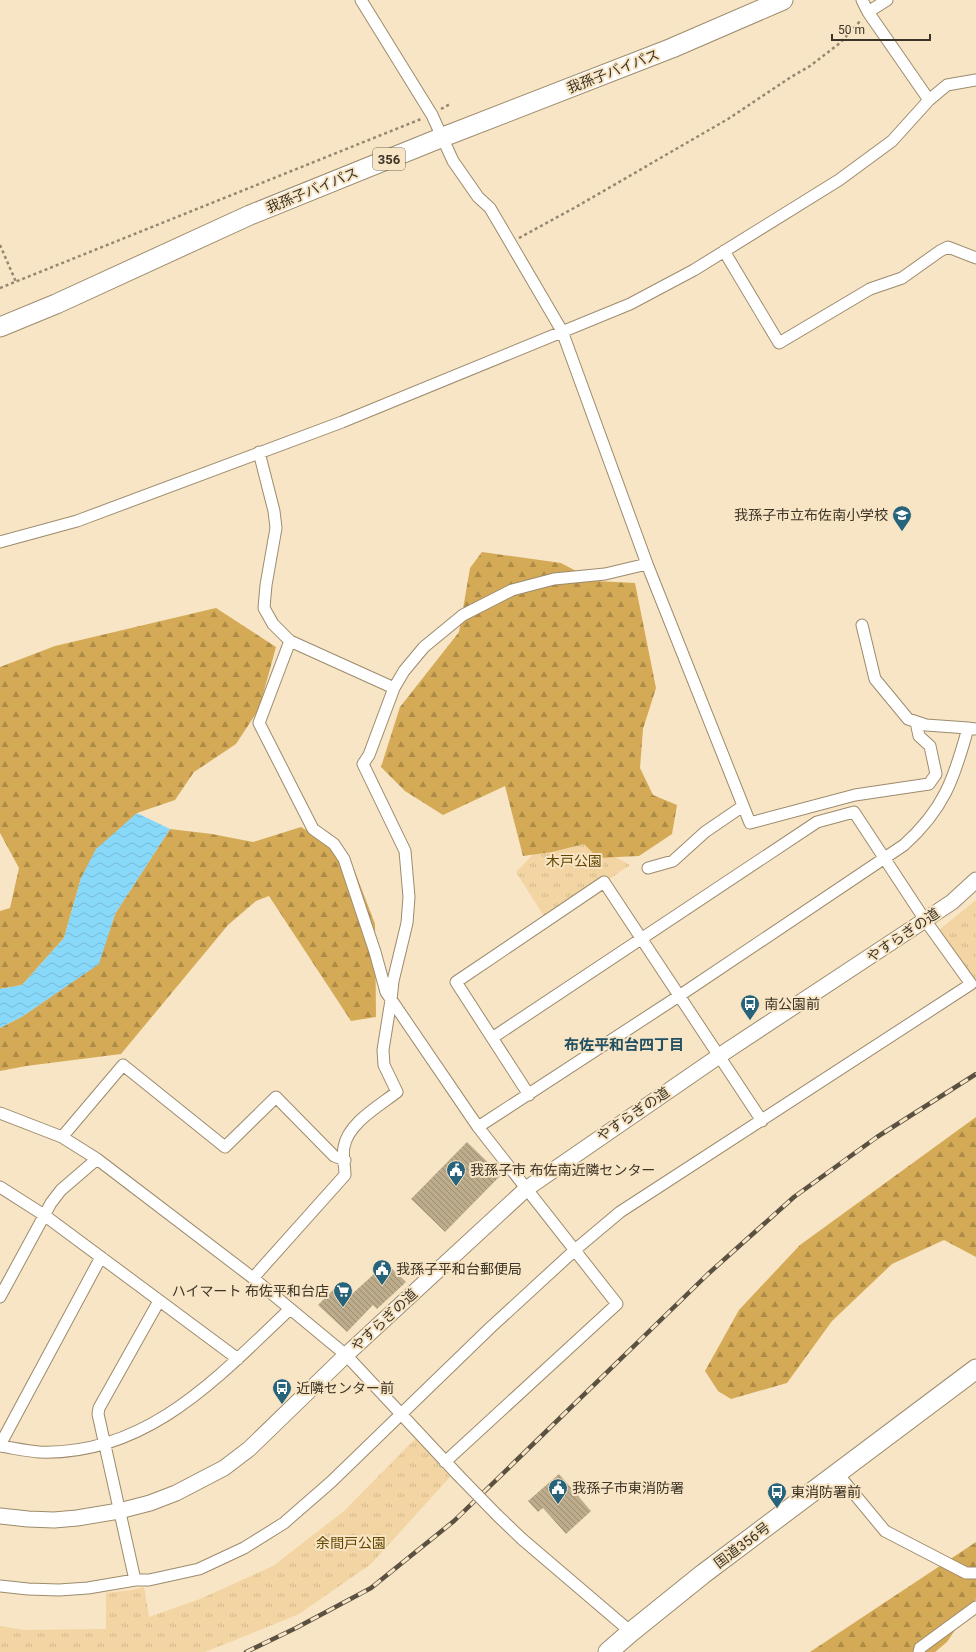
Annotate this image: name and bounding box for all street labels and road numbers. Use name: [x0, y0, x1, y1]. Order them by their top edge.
street label: 我孫子バイパス: [565, 46, 661, 96]
road number: 356: [373, 148, 405, 170]
street label: 我孫子バイパス: [264, 164, 360, 216]
street label: やすらぎの道: [864, 905, 942, 965]
street label: やすらぎの道: [594, 1084, 672, 1144]
street label: やすらぎの道: [348, 1286, 420, 1354]
street label: 国道356号: [711, 1519, 773, 1571]

